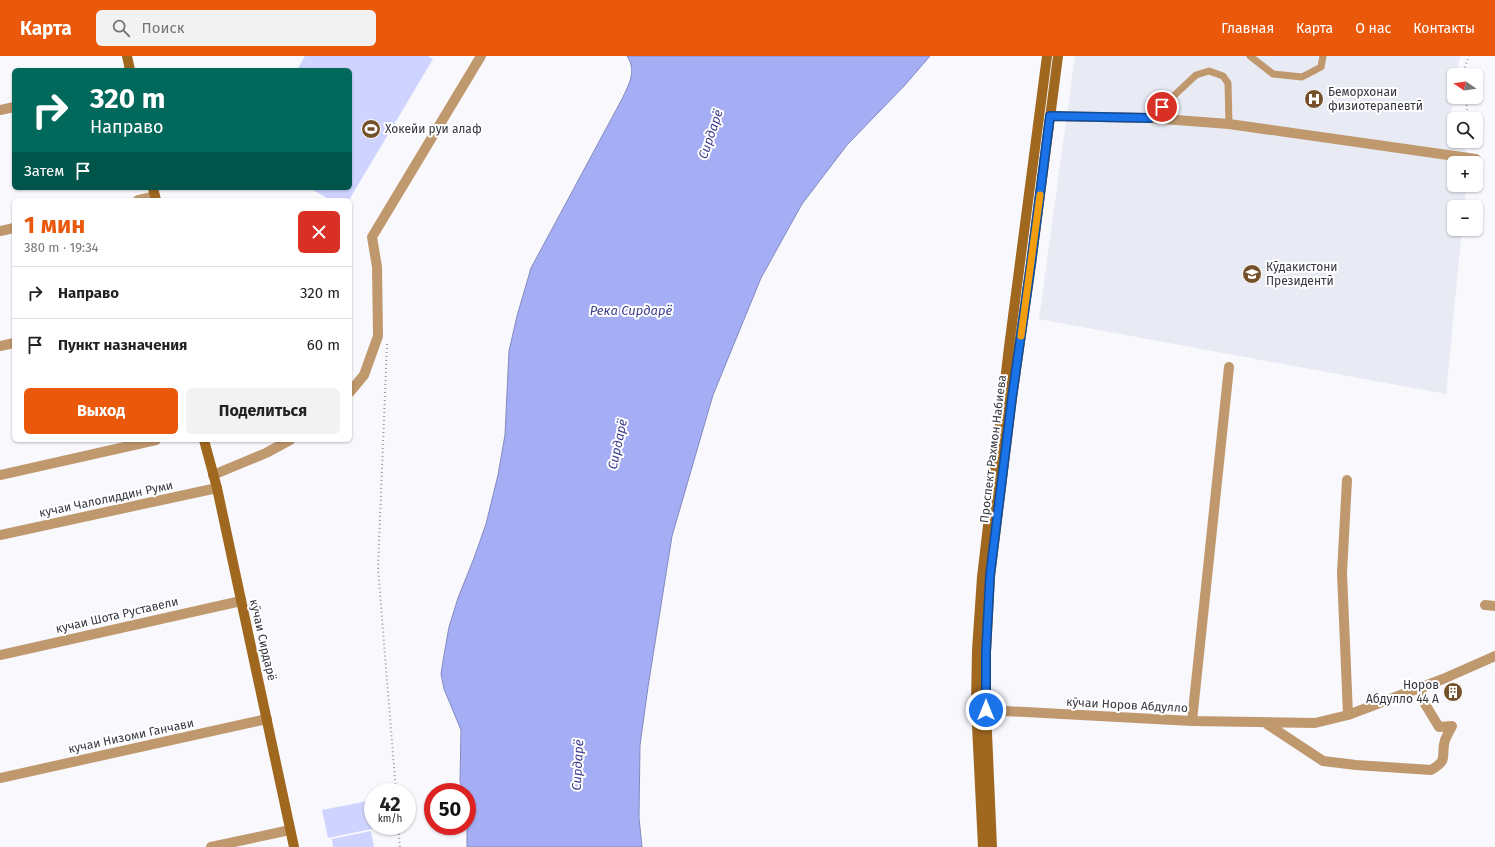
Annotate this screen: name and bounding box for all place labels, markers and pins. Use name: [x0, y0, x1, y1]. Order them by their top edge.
place label: Беморхонаи физиотерапевтӣ: [1328, 85, 1423, 113]
hospital icon: Беморхонаи физиотерапевтӣ: [1303, 88, 1325, 110]
pin: [1145, 90, 1179, 124]
sports icon: Хокейи руи алаф: [360, 118, 382, 140]
place label: Хокейи руи алаф: [385, 122, 482, 136]
place label: Кӯдакистони Президентӣ: [1266, 260, 1338, 288]
school or university icon: Кӯдакистони Президентӣ: [1241, 263, 1263, 285]
place label: Норов Абдулло 44 А: [1366, 678, 1439, 706]
building icon: Норов Абдулло 44 А: [1442, 681, 1464, 703]

